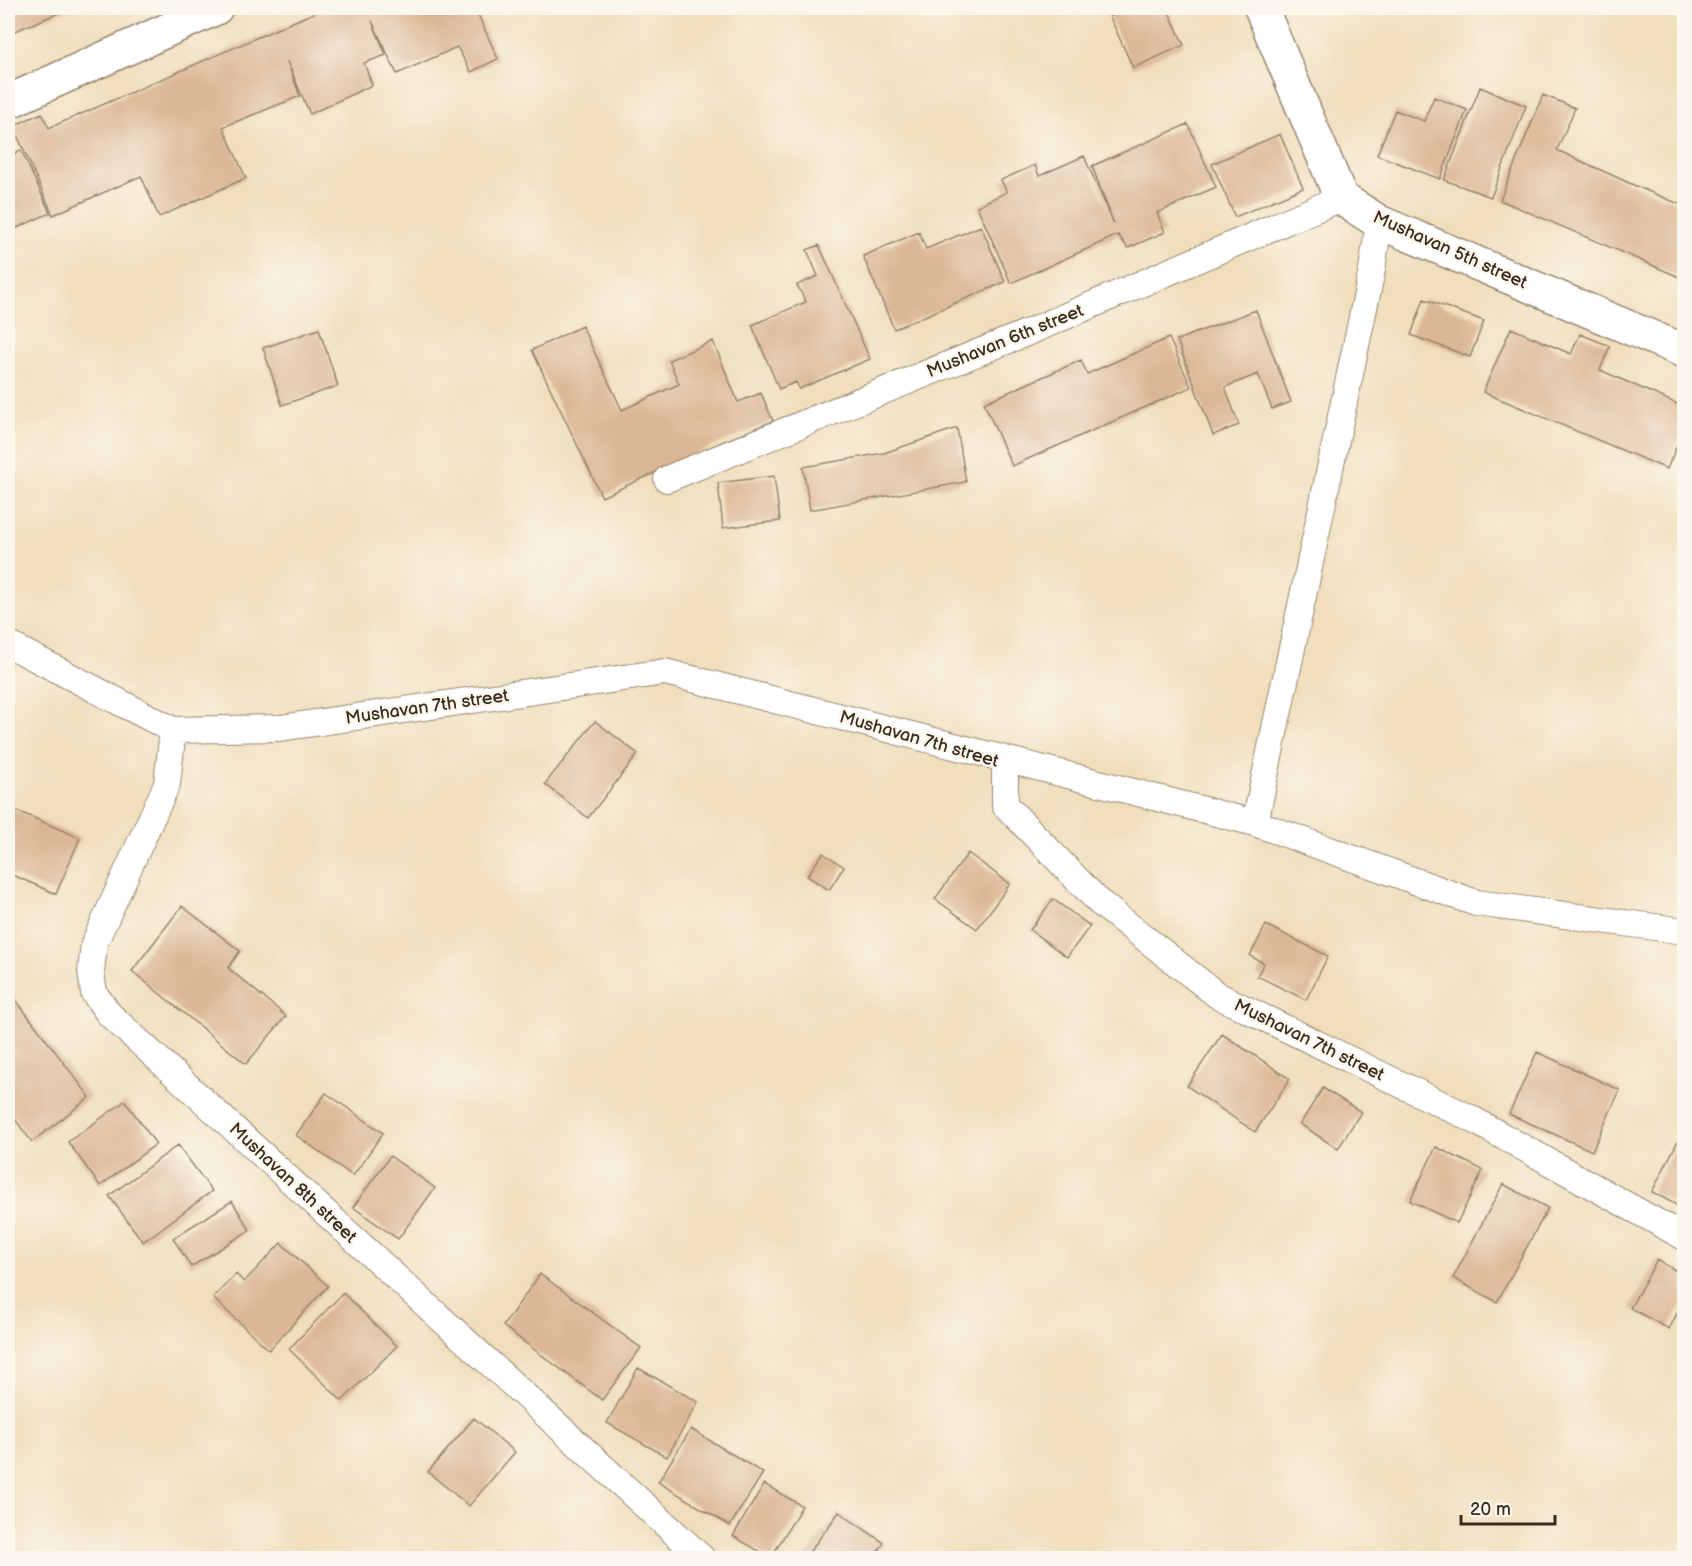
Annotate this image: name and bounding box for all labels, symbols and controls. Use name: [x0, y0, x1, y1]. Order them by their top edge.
street label: Mushavan 5th street: [1370, 207, 1531, 294]
street label: Mushavan 6th street: [924, 300, 1087, 382]
street label: Mushavan 7th street: [344, 685, 510, 729]
street label: Mushavan 7th street: [837, 706, 1001, 772]
street label: Mushavan 7th street: [1231, 995, 1388, 1086]
street label: Mushavan 8th street: [225, 1119, 361, 1248]
scale bar: [1461, 1488, 1556, 1526]
text: 20 m: [1470, 1499, 1511, 1520]

